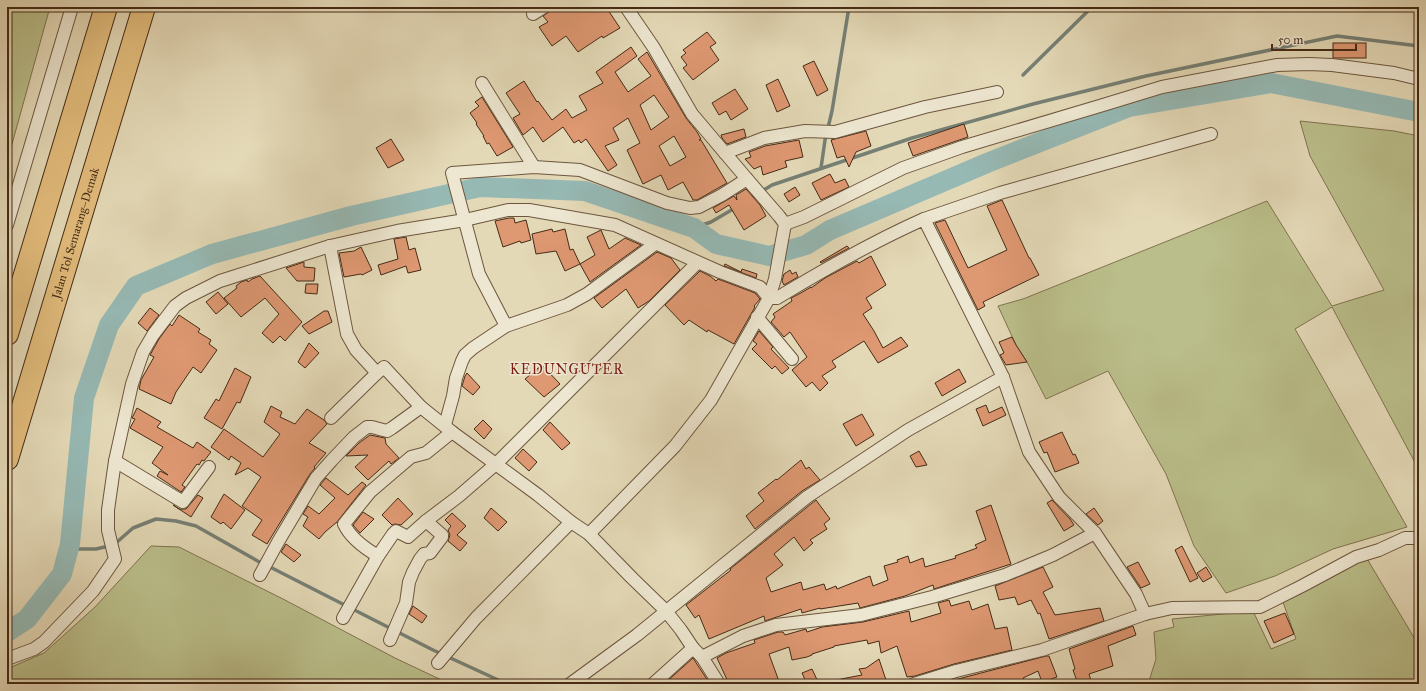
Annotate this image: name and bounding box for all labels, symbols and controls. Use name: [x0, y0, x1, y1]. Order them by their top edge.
scale bar: [1272, 26, 1356, 52]
text: 50 m: [1278, 33, 1303, 47]
street label: Jalan Tol Semarang–Demak: [48, 165, 102, 303]
district label: KEDUNGUTER: [510, 361, 624, 378]

